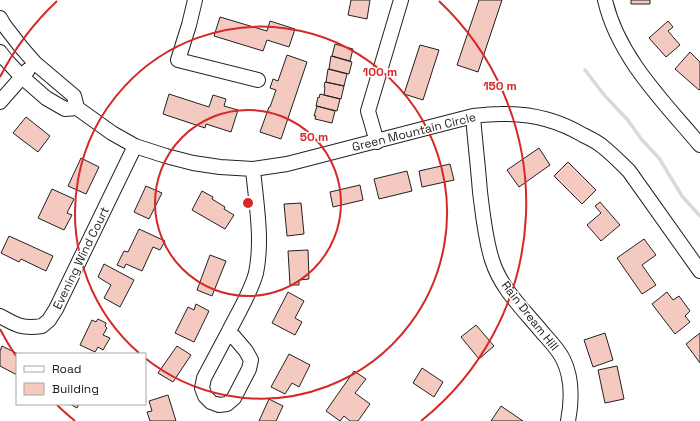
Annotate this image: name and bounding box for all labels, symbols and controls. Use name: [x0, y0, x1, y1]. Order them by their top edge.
text: 100 m: [363, 64, 397, 80]
text: 150 m: [483, 78, 517, 94]
street label: Green Mountain Circle: [350, 109, 478, 155]
text: 50 m: [300, 129, 328, 145]
centre of rings: [241, 196, 255, 210]
street label: Evening Wind Court: [49, 204, 113, 312]
street label: Rain Dream Hill: [498, 278, 562, 354]
legend: [16, 353, 146, 405]
text: Road: [52, 361, 81, 377]
text: Building: [52, 381, 99, 397]

